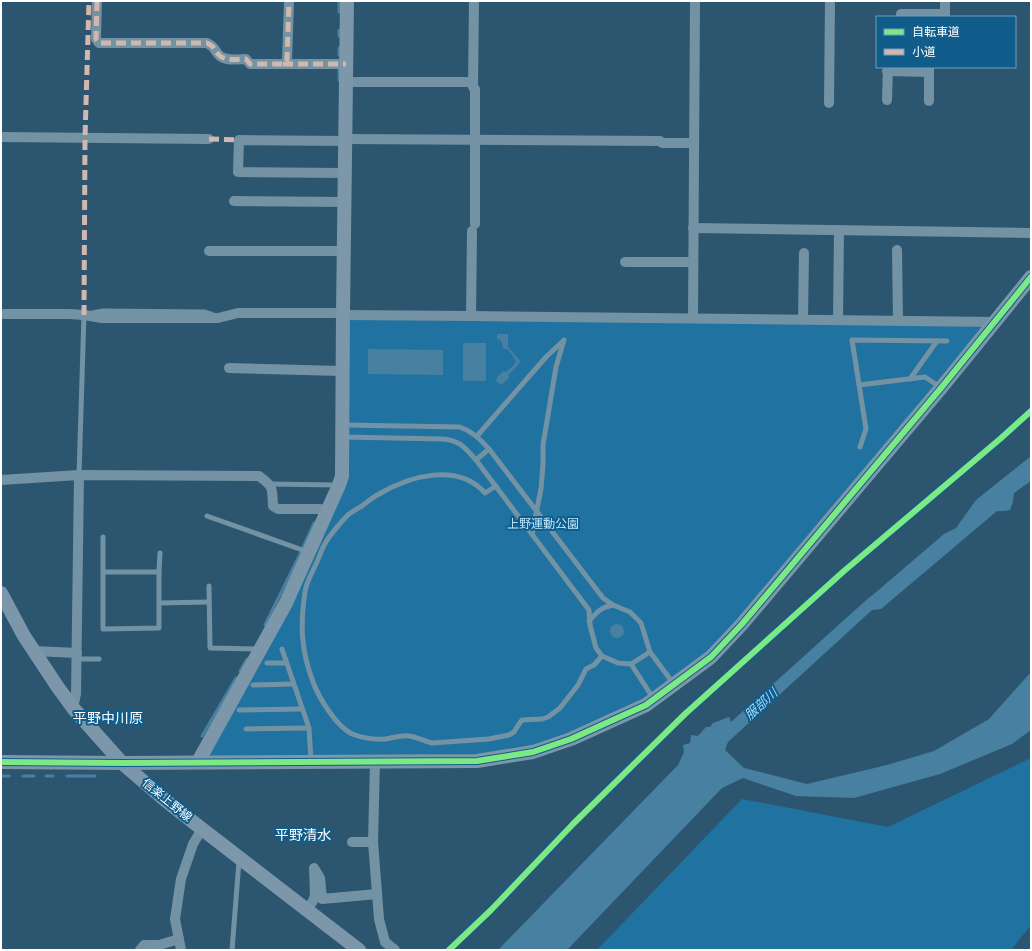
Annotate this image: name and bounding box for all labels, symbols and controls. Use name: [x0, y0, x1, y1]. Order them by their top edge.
legend: [876, 16, 1016, 68]
text: 自転車道: [912, 25, 960, 39]
text: 小道: [912, 45, 936, 59]
park label: 上野運動公園: [507, 517, 579, 531]
water label: 服部川: [741, 684, 782, 723]
district label: 平野中川原: [73, 710, 143, 727]
street label: 信楽上野線: [139, 776, 195, 824]
district label: 平野清水: [275, 827, 331, 844]

